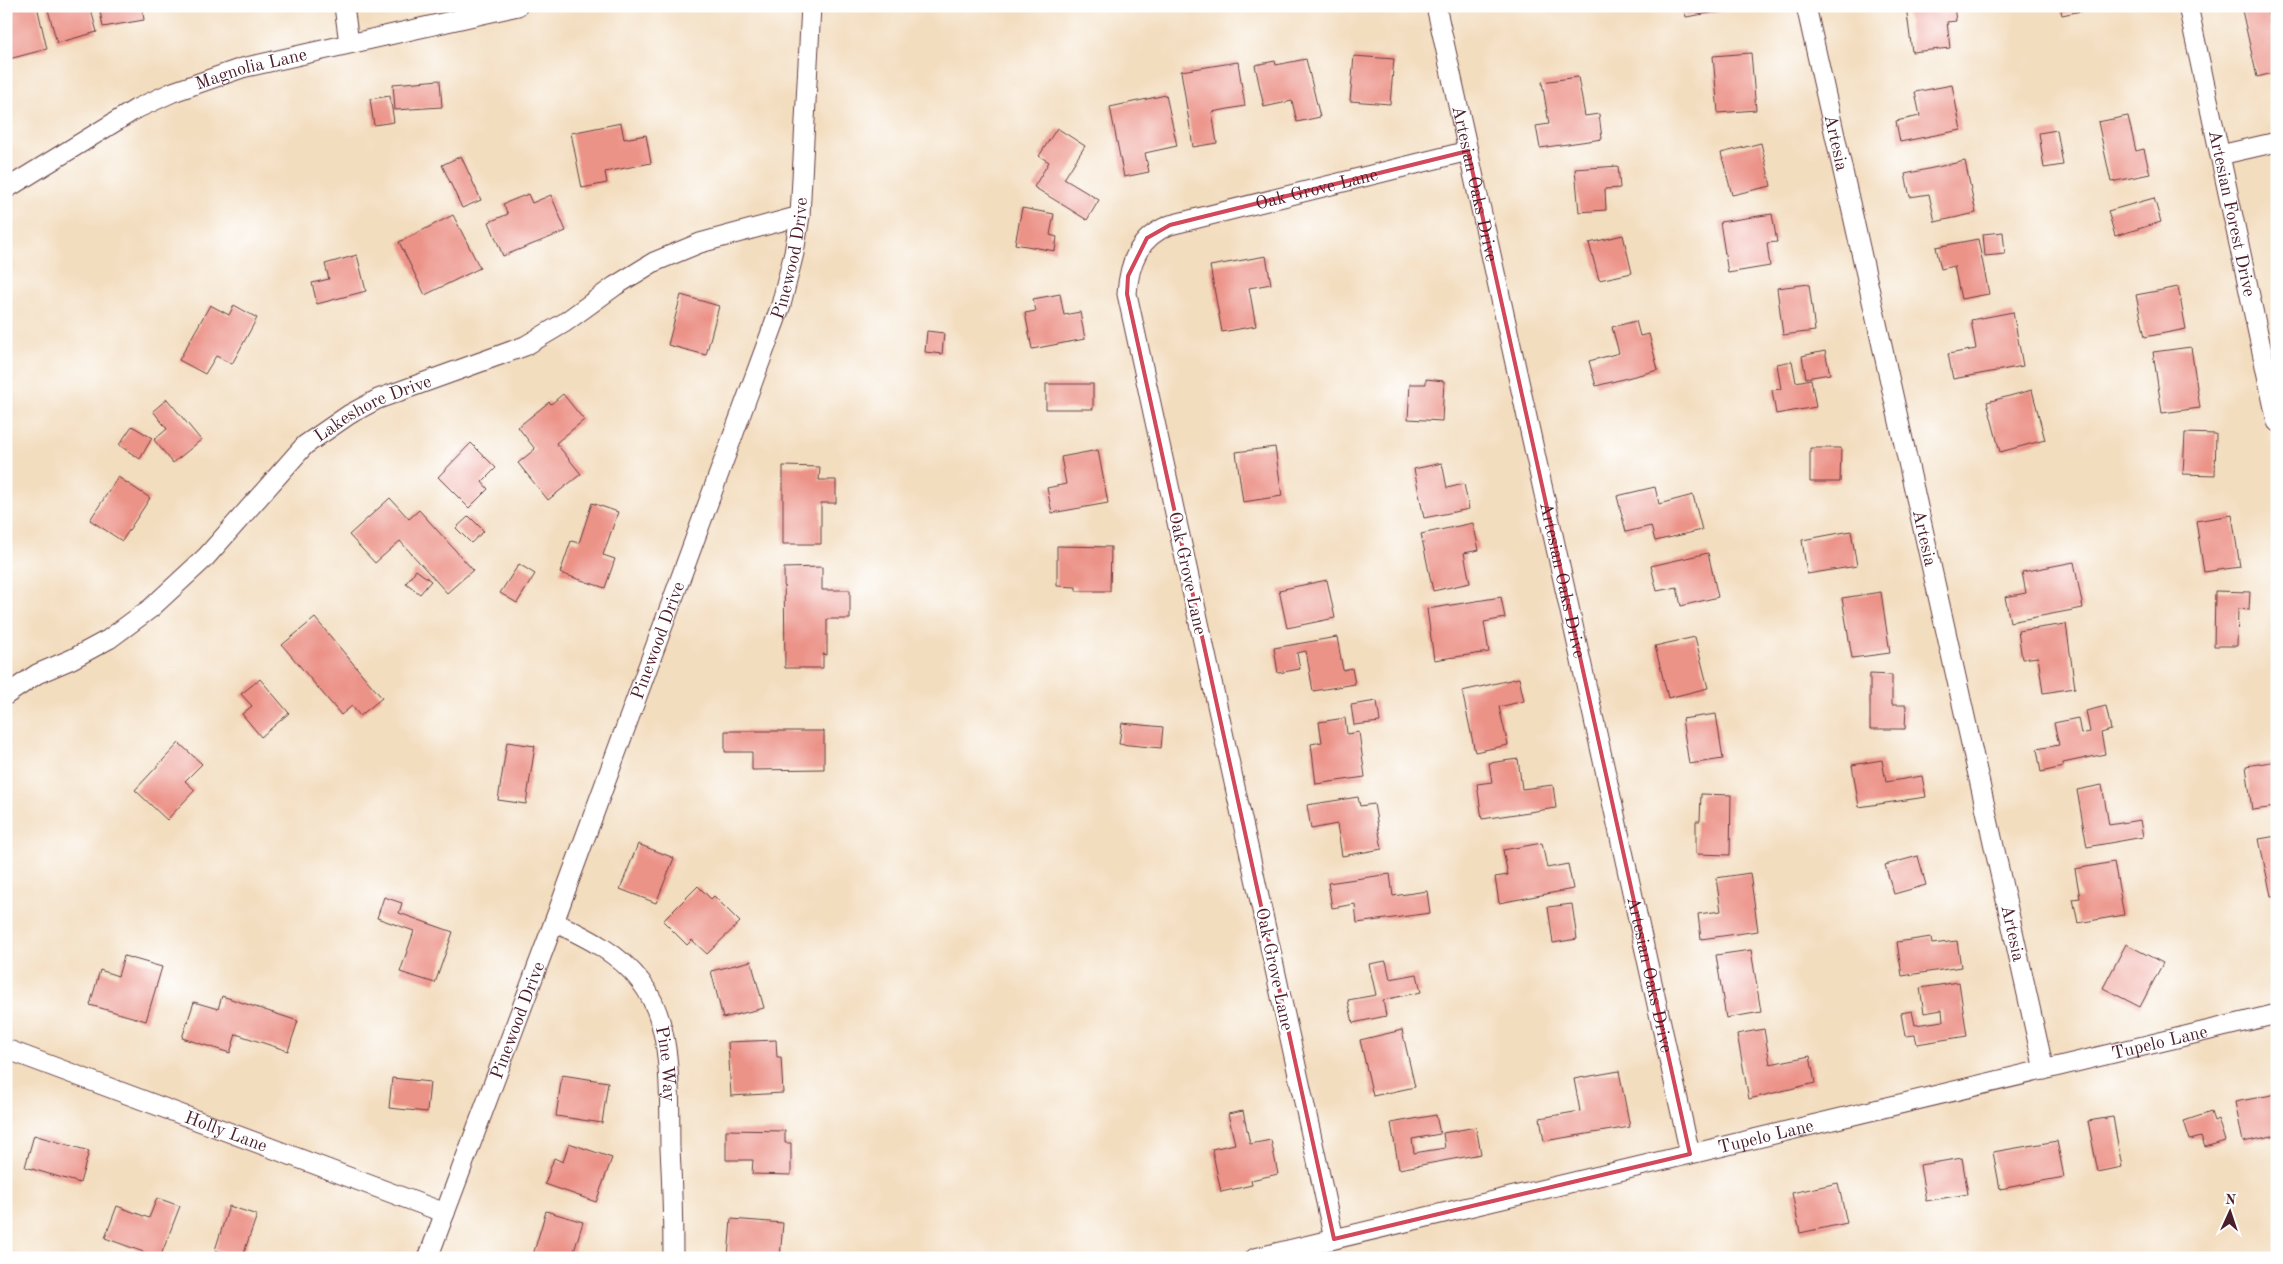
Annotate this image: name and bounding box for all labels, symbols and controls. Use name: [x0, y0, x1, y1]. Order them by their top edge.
street label: Magnolia Lane: [193, 46, 309, 94]
street label: Artesian Oaks Drive: [1448, 104, 1500, 264]
street label: Artesia: [1821, 113, 1851, 173]
street label: Artesian Forest Drive: [2205, 128, 2258, 299]
street label: Oak Grove Lane: [1254, 166, 1380, 213]
street label: Pinewood Drive: [769, 197, 811, 322]
street label: Lakeshore Drive: [311, 373, 434, 446]
street label: Artesian Oaks Drive: [1536, 501, 1588, 660]
street label: Artesia: [1909, 508, 1939, 568]
street label: Oak Grove Lane: [1165, 510, 1209, 636]
street label: Pinewood Drive: [629, 579, 688, 702]
street label: Artesian Oaks Drive: [1623, 895, 1675, 1054]
street label: Artesia: [1997, 903, 2027, 963]
street label: Oak Grove Lane: [1252, 906, 1296, 1032]
street label: Pinewood Drive: [488, 959, 548, 1082]
street label: Tupelo Lane: [2110, 1023, 2210, 1063]
street label: Pine Way: [652, 1024, 678, 1103]
street label: Holly Lane: [182, 1109, 269, 1156]
street label: Tupelo Lane: [1716, 1117, 1816, 1157]
north arrow: [2206, 1186, 2256, 1236]
text: N: [2225, 1193, 2237, 1207]

